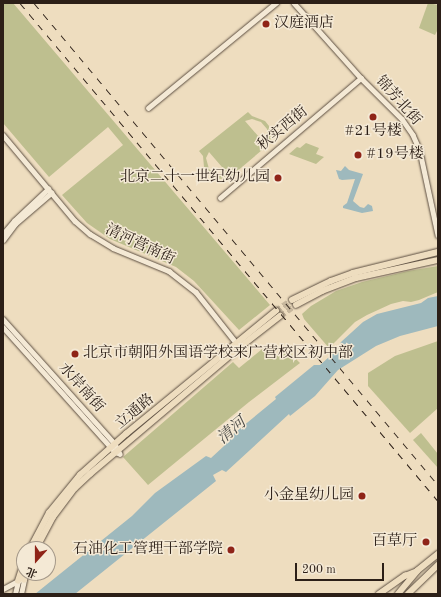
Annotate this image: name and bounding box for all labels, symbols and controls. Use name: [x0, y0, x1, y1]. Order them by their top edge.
place label: 汉庭酒店: [274, 15, 334, 33]
marker: 汉庭酒店: [261, 19, 271, 29]
street label: 锦芳北街: [371, 73, 425, 129]
street label: 秋实西街: [254, 103, 312, 155]
marker: #21号楼: [368, 112, 378, 122]
place label: #21号楼: [344, 123, 402, 141]
place label: #19号楼: [366, 146, 424, 164]
marker: #19号楼: [353, 150, 363, 160]
place label: 北京二十一世纪幼儿园: [120, 169, 270, 187]
marker: 北京二十一世纪幼儿园: [273, 173, 283, 183]
street label: 清河营南街: [102, 221, 178, 269]
place label: 北京市朝阳外国语学校来广营校区初中部: [83, 345, 353, 363]
marker: 北京市朝阳外国语学校来广营校区初中部: [70, 349, 80, 359]
street label: 水岸南街: [54, 360, 108, 416]
street label: 立通路: [112, 391, 158, 433]
water label: 清河: [214, 413, 250, 449]
place label: 小金星幼儿园: [264, 487, 354, 505]
marker: 小金星幼儿园: [357, 491, 367, 501]
place label: 百草厅: [372, 533, 417, 551]
marker: 百草厅: [420, 536, 432, 548]
north arrow: [16, 541, 56, 581]
place label: 石油化工管理干部学院: [73, 541, 223, 559]
marker: 石油化工管理干部学院: [226, 545, 236, 555]
scale bar: [297, 555, 386, 581]
text: 200 m: [302, 564, 336, 576]
text: 北: [25, 565, 39, 579]

